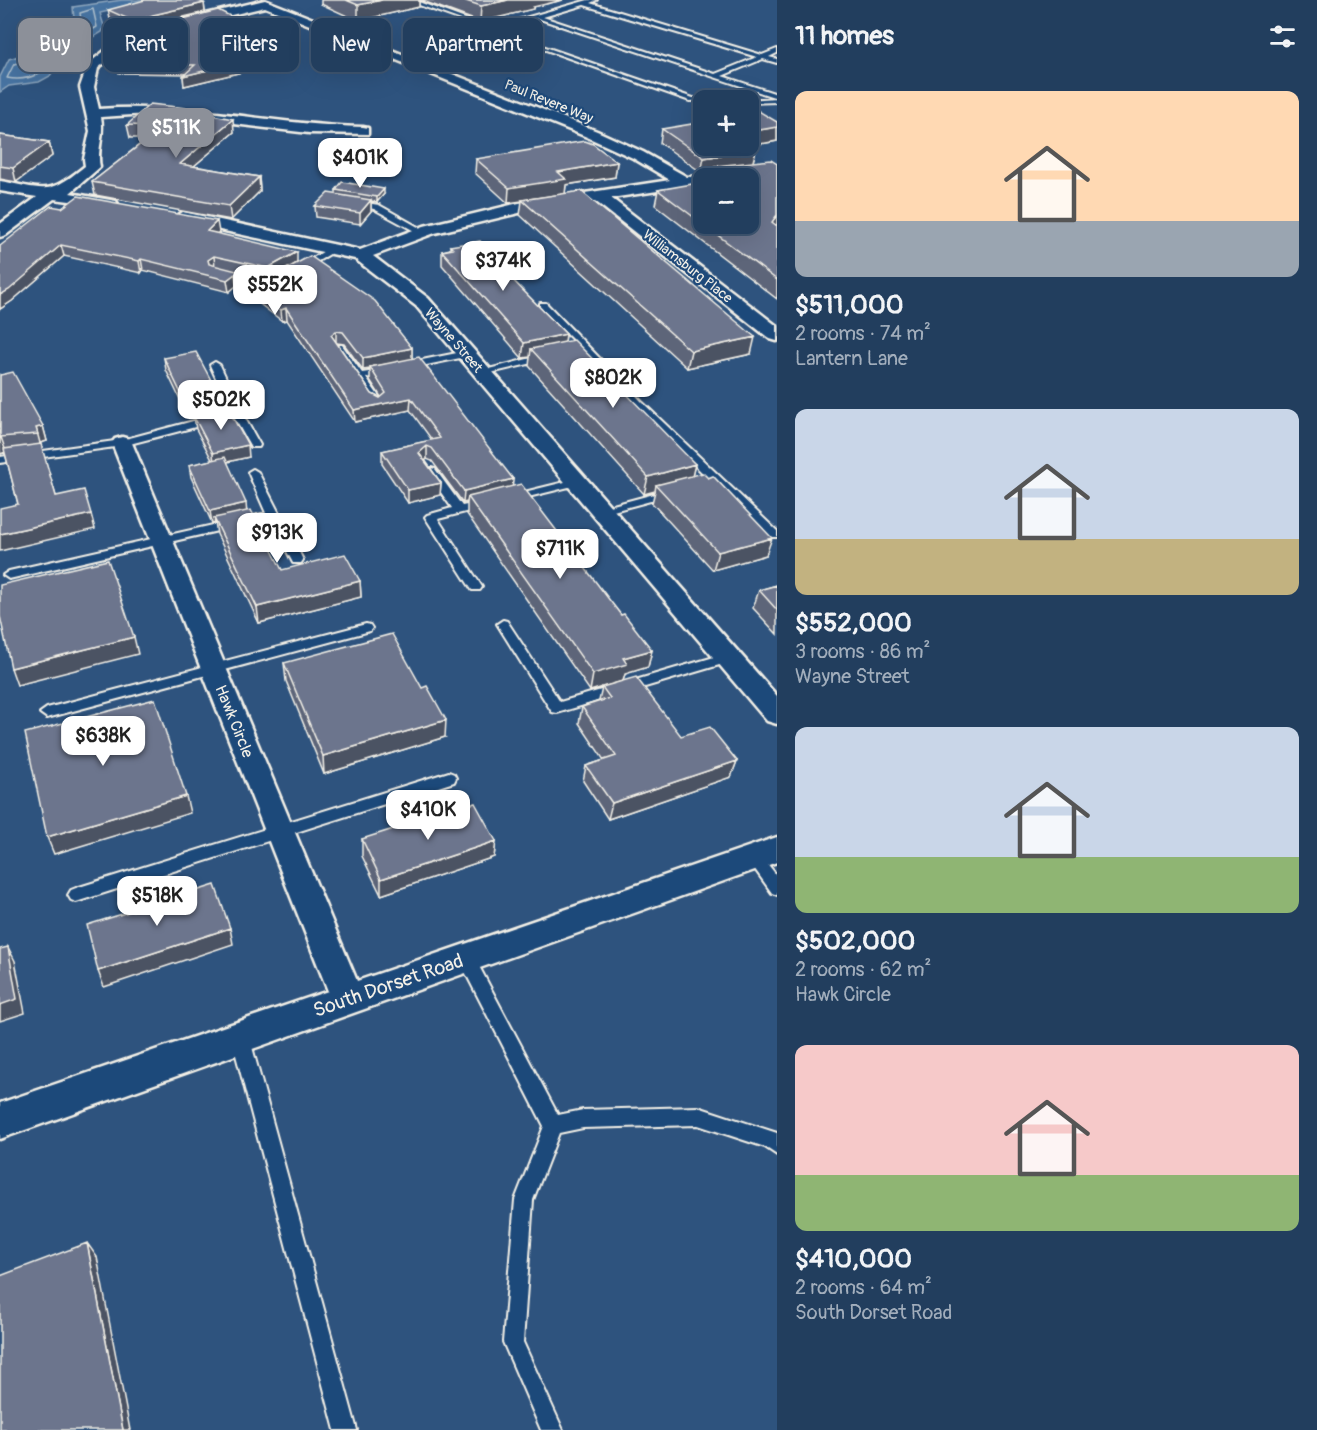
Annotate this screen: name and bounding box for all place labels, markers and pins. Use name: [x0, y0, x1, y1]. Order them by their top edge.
pin: $511K: [134, 108, 218, 159]
pin: $401K: [318, 138, 402, 189]
pin: $374K: [461, 241, 545, 292]
pin: $552K: [233, 265, 317, 316]
pin: $802K: [571, 358, 655, 409]
pin: $502K: [179, 380, 263, 431]
pin: $913K: [235, 513, 319, 564]
pin: $711K: [518, 529, 602, 580]
pin: $638K: [61, 716, 145, 767]
pin: $410K: [386, 790, 470, 841]
pin: $518K: [115, 876, 199, 927]

